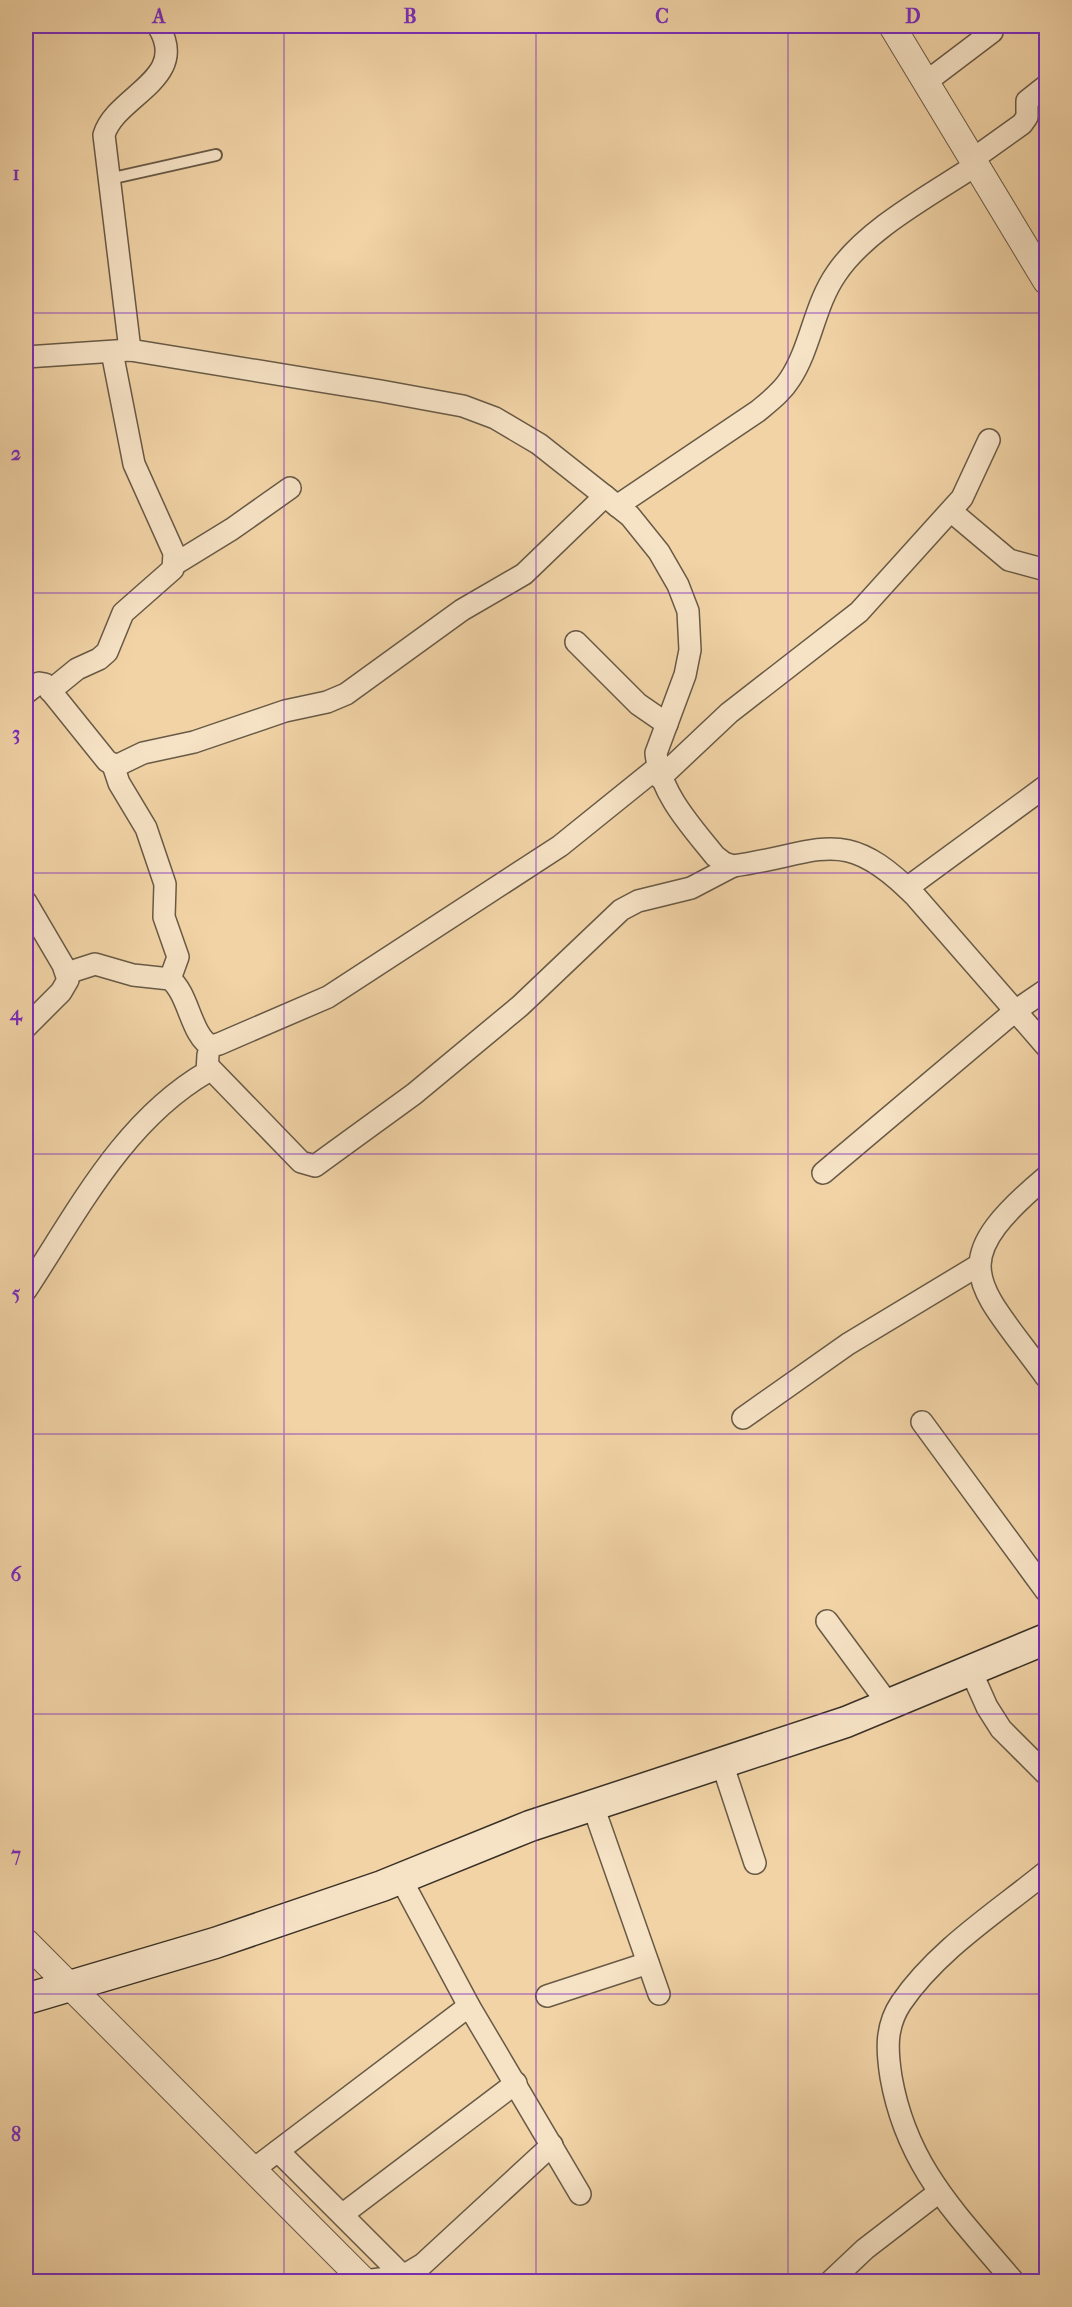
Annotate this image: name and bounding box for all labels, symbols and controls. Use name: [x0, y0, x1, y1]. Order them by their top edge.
text: A: [151, 5, 167, 28]
text: B: [403, 5, 417, 28]
text: C: [655, 5, 669, 28]
text: D: [905, 5, 921, 28]
text: 1: [12, 162, 20, 185]
text: 2: [11, 442, 21, 465]
text: 3: [12, 722, 20, 745]
text: 4: [9, 1002, 23, 1026]
text: 5: [12, 1282, 21, 1305]
text: 6: [11, 1563, 23, 1586]
text: 7: [10, 1843, 21, 1866]
text: 8: [11, 2123, 21, 2146]

